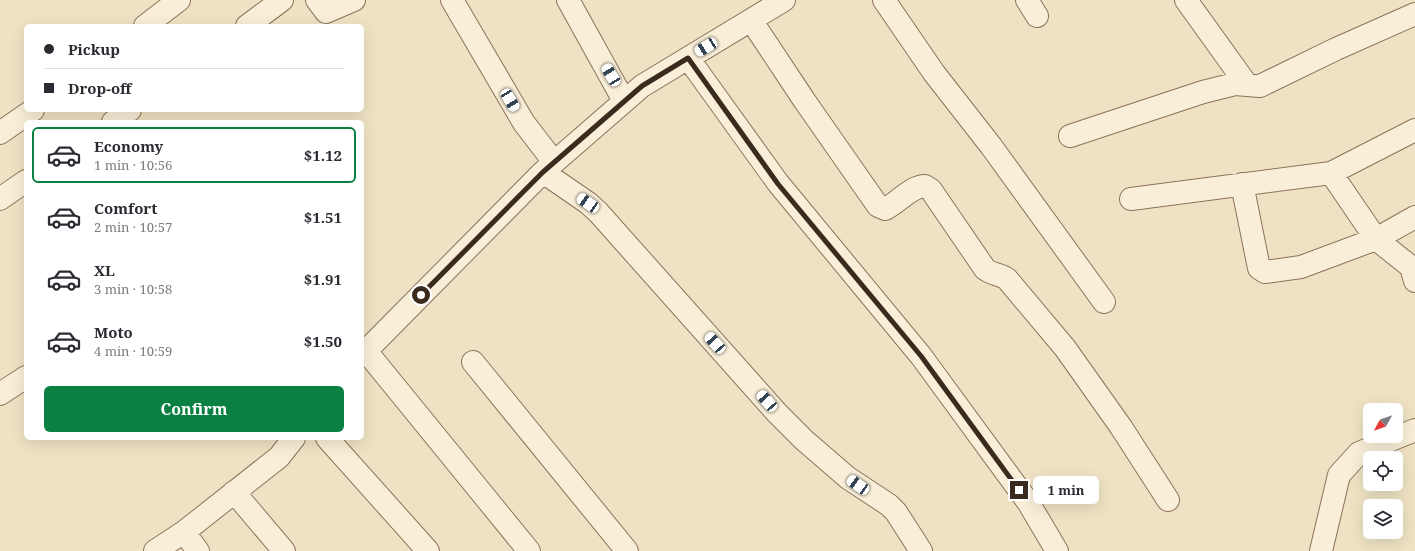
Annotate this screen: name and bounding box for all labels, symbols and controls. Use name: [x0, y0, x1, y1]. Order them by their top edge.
car: [693, 36, 719, 58]
text: Pickup: [68, 39, 120, 59]
car: [600, 62, 622, 88]
text: Drop-off: [68, 78, 132, 98]
car: [499, 87, 521, 113]
text: Economy: [94, 136, 163, 156]
icon: car: [46, 137, 82, 173]
text: $1.12: [304, 145, 342, 165]
text: 1 min · 10:56: [94, 156, 172, 174]
car: [575, 191, 601, 215]
text: Comfort: [94, 198, 157, 218]
icon: car: [46, 199, 82, 235]
text: $1.51: [304, 207, 342, 227]
text: 2 min · 10:57: [94, 218, 172, 236]
text: XL: [94, 260, 115, 280]
icon: car: [46, 261, 82, 297]
text: $1.91: [304, 269, 342, 289]
text: 3 min · 10:58: [94, 280, 172, 298]
route start: [412, 286, 430, 304]
text: Moto: [94, 322, 133, 342]
icon: car: [46, 323, 82, 359]
car: [703, 330, 727, 356]
text: $1.50: [304, 331, 342, 351]
text: 4 min · 10:59: [94, 342, 172, 360]
button: Confirm: [44, 386, 344, 432]
car: [755, 388, 779, 414]
north arrow: [1363, 403, 1403, 443]
map controls: [1363, 403, 1403, 539]
button: locate: [1363, 451, 1403, 491]
car: [845, 473, 871, 497]
callout: 1 min: [1033, 476, 1099, 504]
route end: [1010, 481, 1028, 499]
text: 1 min: [1048, 481, 1084, 499]
button: layers: [1363, 499, 1403, 539]

